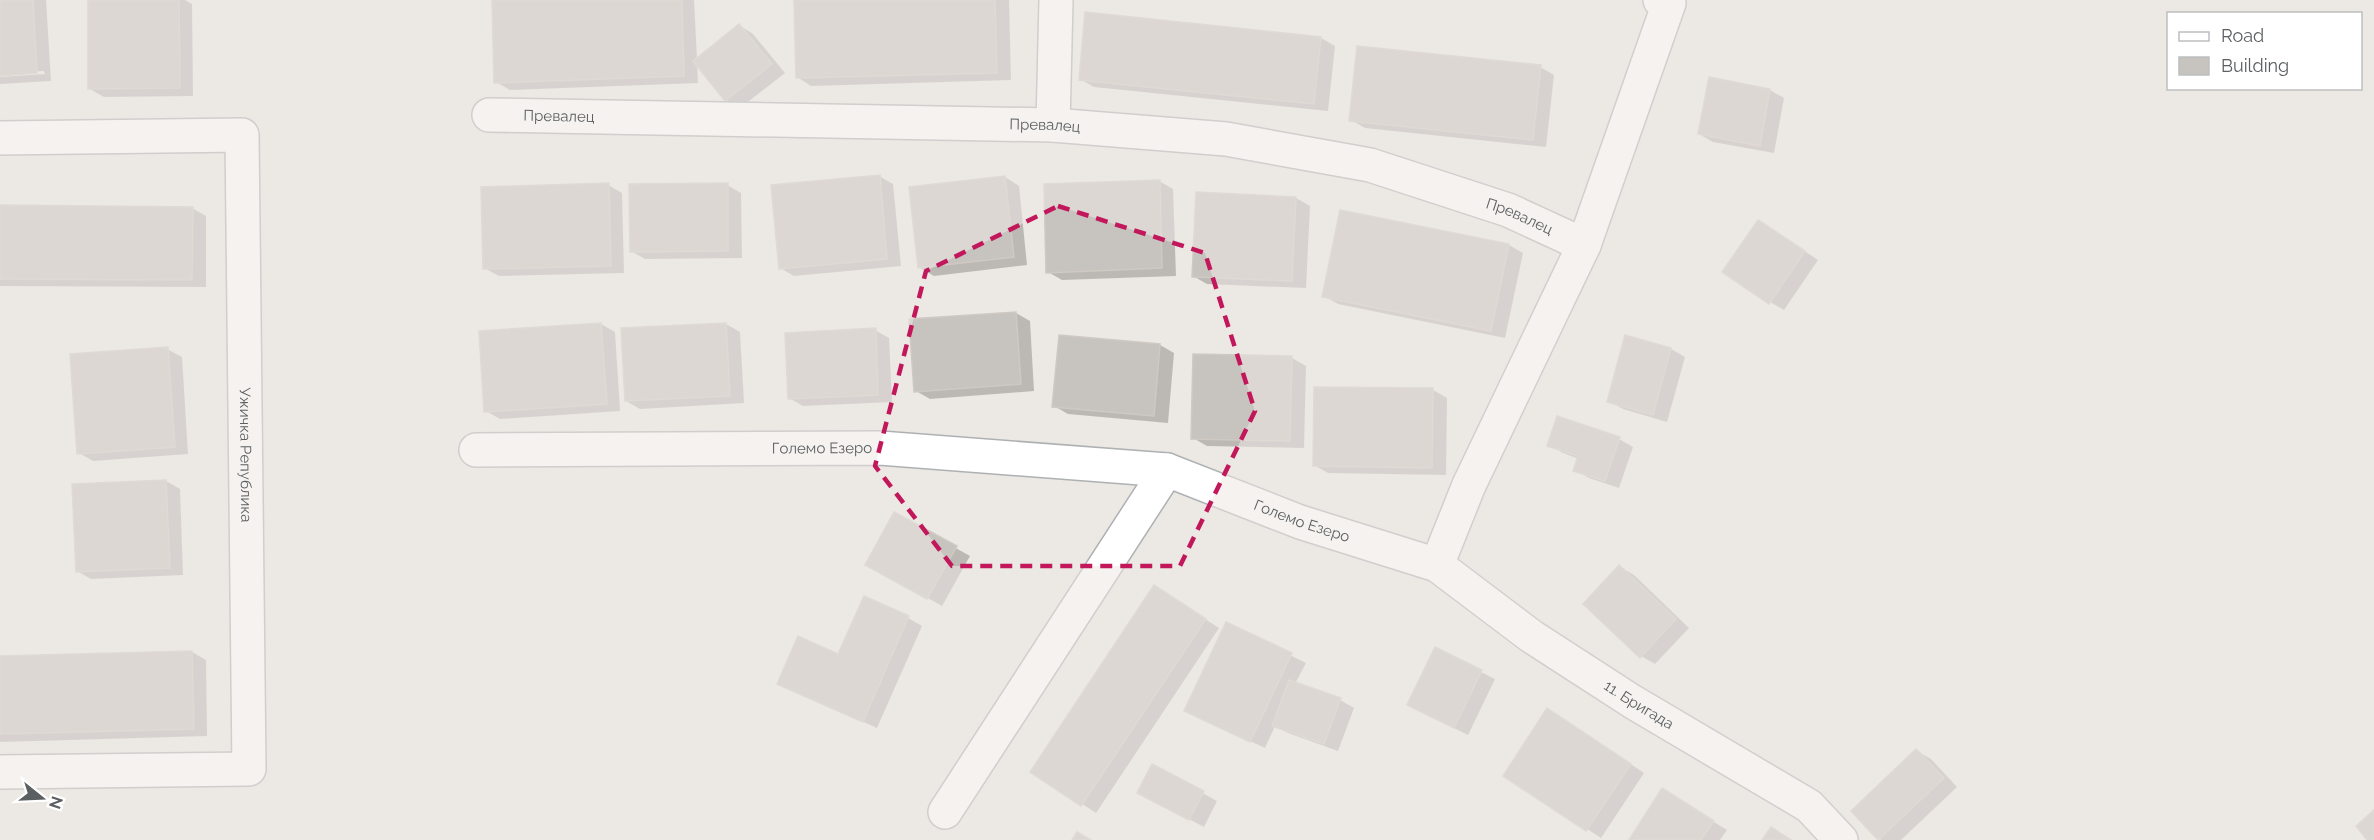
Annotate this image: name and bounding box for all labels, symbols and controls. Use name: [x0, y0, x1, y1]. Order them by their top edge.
legend: [2167, 12, 2362, 90]
text: Road: [2221, 25, 2264, 46]
text: Building: [2221, 55, 2289, 76]
street label: Превалец: [523, 107, 595, 126]
street label: Превалец: [1009, 115, 1081, 136]
street label: Превалец: [1484, 194, 1556, 239]
street label: Ужичка Република: [236, 387, 255, 523]
street label: Големо Езеро: [772, 439, 872, 458]
street label: Големо Езеро: [1251, 496, 1352, 546]
street label: 11. Бригада: [1601, 677, 1677, 733]
north arrow: [12, 768, 72, 828]
text: N: [45, 794, 67, 811]

